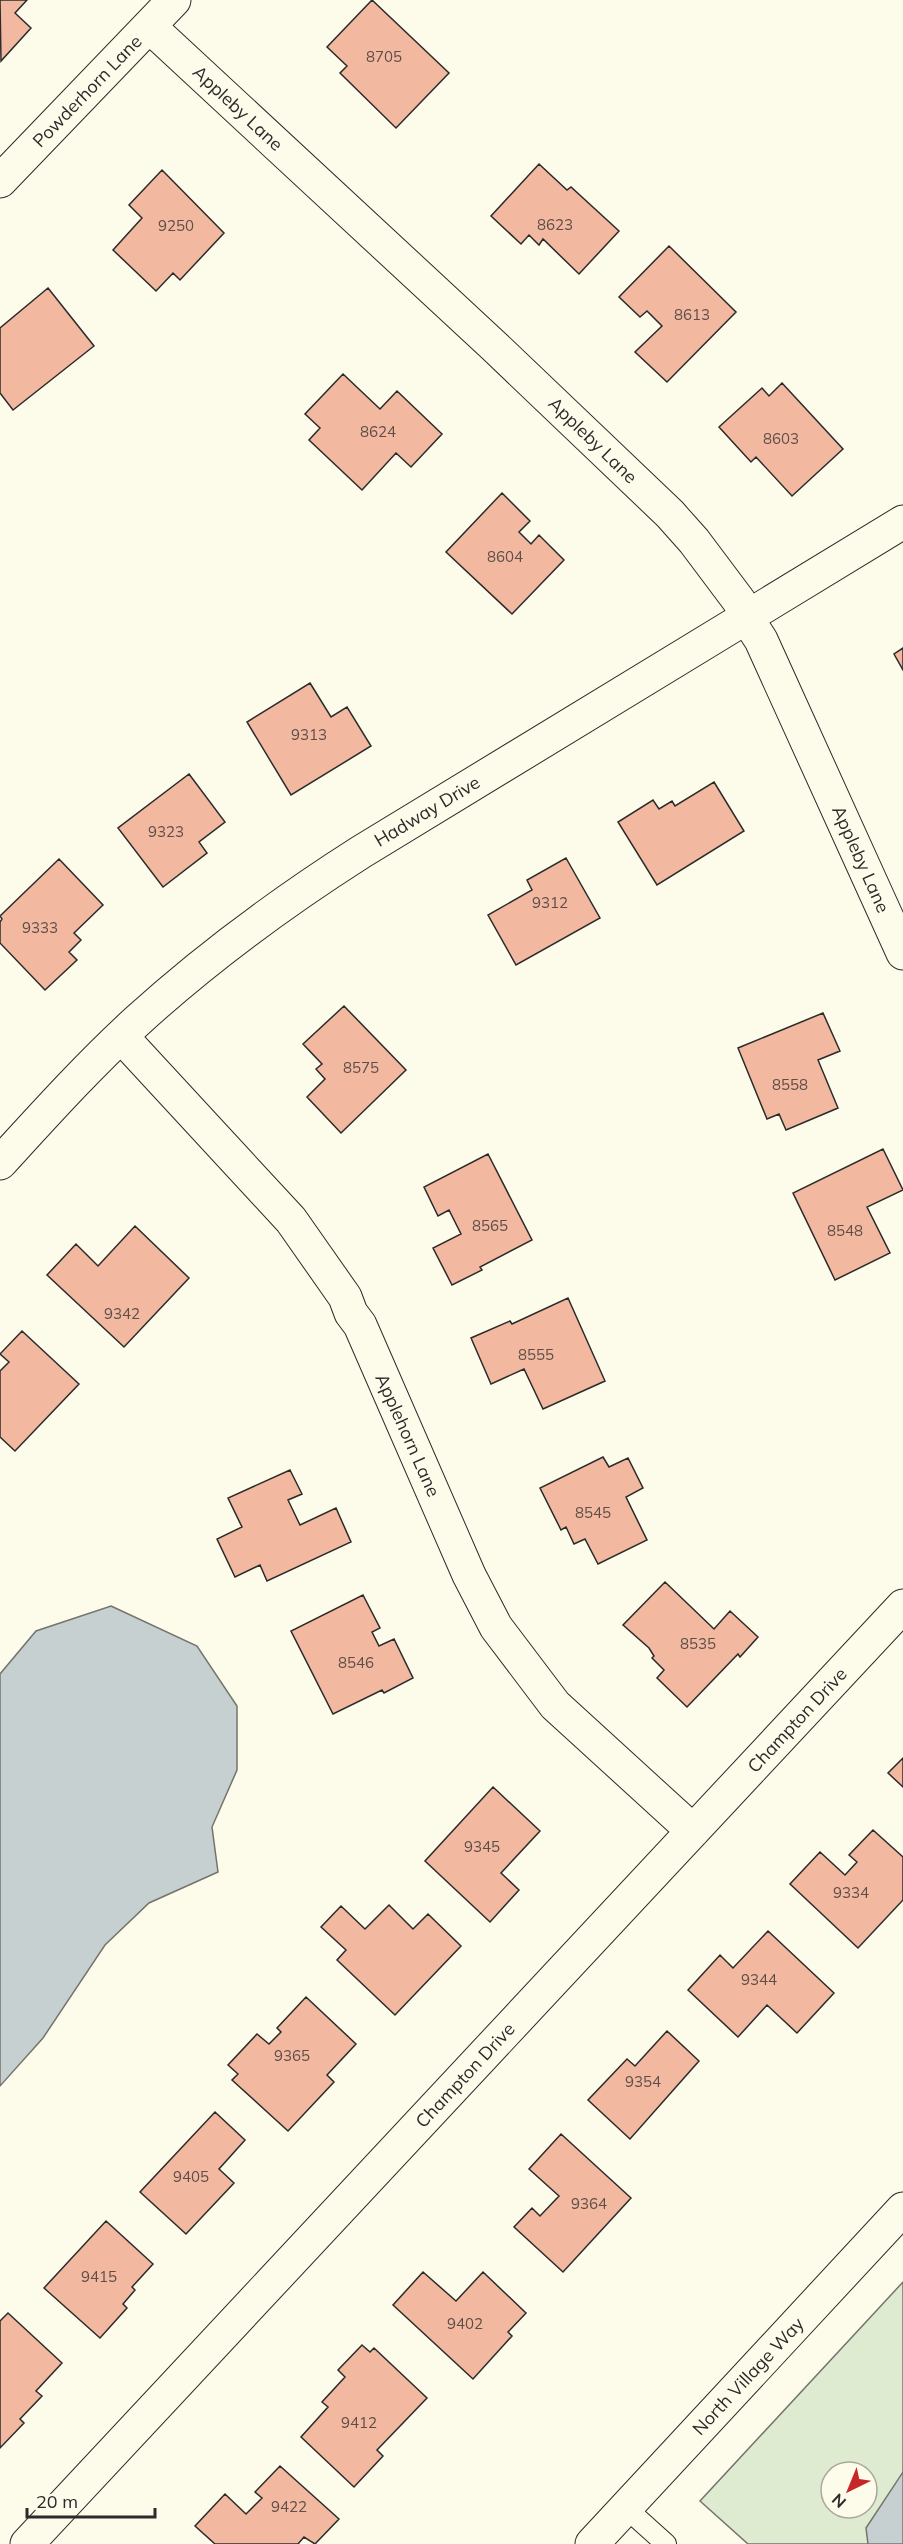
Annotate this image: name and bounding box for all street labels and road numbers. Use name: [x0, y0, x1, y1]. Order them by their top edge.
street label: Powderhorn Lane: [27, 30, 147, 152]
street label: Appleby Lane: [188, 60, 288, 156]
street label: Appleby Lane: [544, 392, 642, 488]
street label: Hadway Drive: [370, 770, 484, 852]
street label: Appleby Lane: [827, 802, 895, 916]
street label: Applehorn Lane: [371, 1370, 445, 1500]
street label: Champton Drive: [742, 1663, 852, 1777]
street label: Champton Drive: [410, 2018, 520, 2132]
street label: North Village Way: [687, 2312, 809, 2440]

